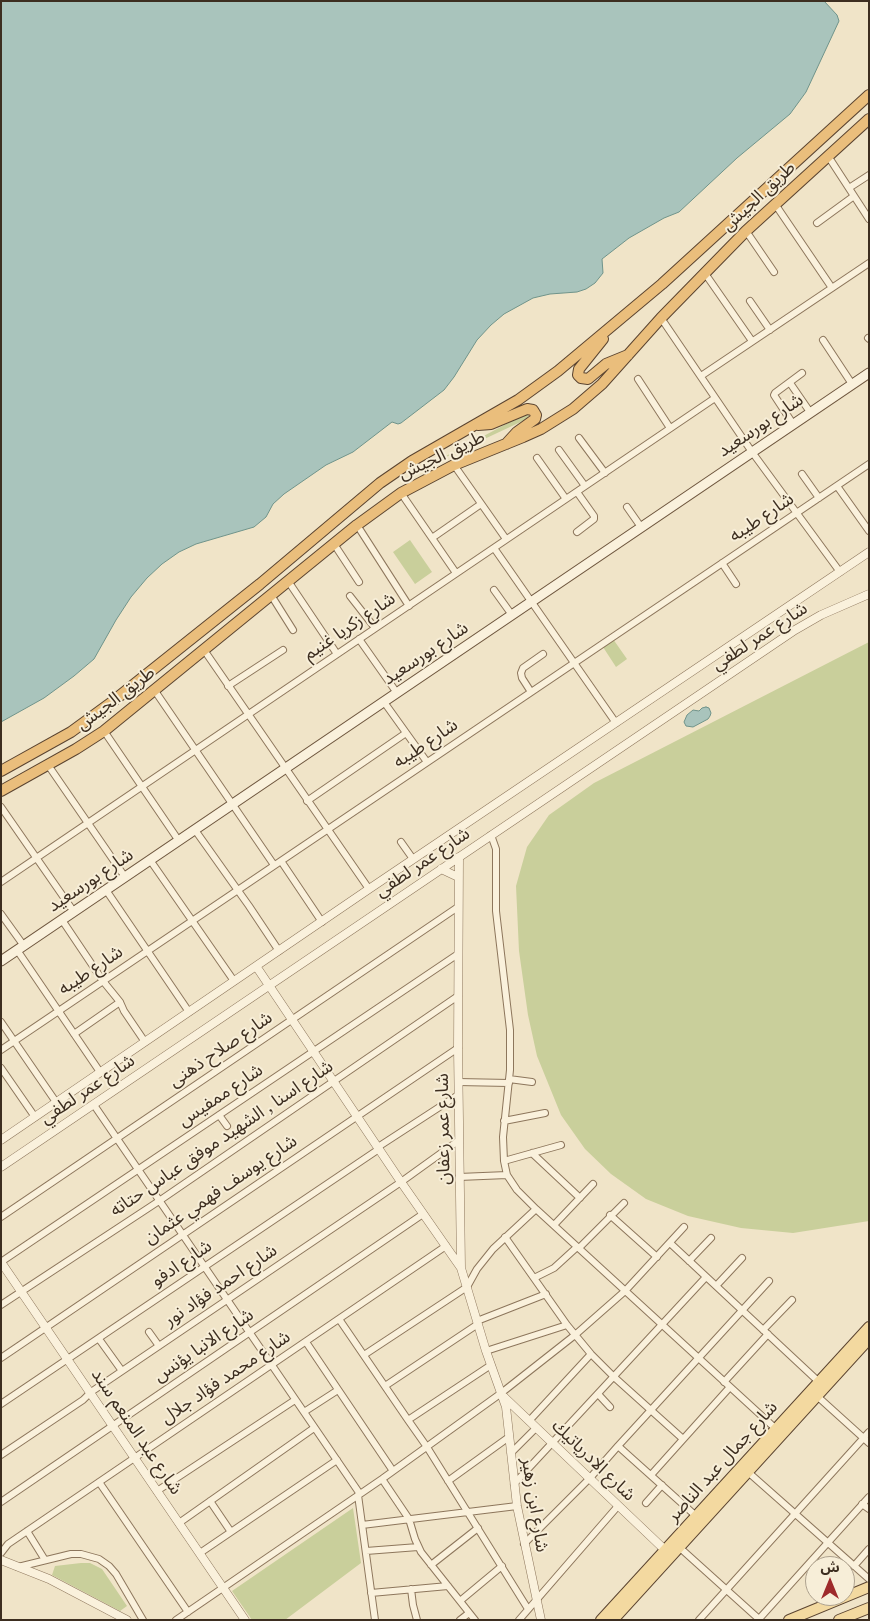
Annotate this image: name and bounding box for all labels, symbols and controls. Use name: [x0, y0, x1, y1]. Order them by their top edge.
street label: طريق الجيش: [718, 157, 800, 237]
street label: شارع بورسعيد: [714, 390, 808, 462]
street label: طريق الجيش: [395, 427, 489, 485]
street label: شارع طيبه: [726, 489, 798, 547]
street label: شارع زكريا غنيم: [300, 588, 400, 666]
street label: شارع عمر لطفي: [708, 598, 812, 676]
street label: شارع بورسعيد: [379, 618, 473, 690]
street label: طريق الجيش: [72, 662, 160, 736]
street label: شارع طيبه: [390, 715, 462, 773]
street label: شارع عمر لطفي: [371, 823, 475, 903]
street label: شارع بورسعيد: [44, 845, 138, 917]
street label: شارع طيبه: [55, 942, 127, 1000]
street label: شارع صلاح ذهنى: [165, 1007, 277, 1093]
street label: شارع عمر لطفي: [36, 1050, 140, 1130]
street label: شارع اسنا , الشهيد موفق عباس حتاته: [106, 1056, 338, 1222]
street label: شارع ممفيس: [175, 1060, 267, 1132]
street label: شارع عمر زعفان: [432, 1073, 456, 1185]
street label: شارع يوسف فهمي عثمان: [140, 1131, 302, 1249]
street label: شارع ادفو: [147, 1236, 217, 1292]
street label: شارع احمد فؤاد نور: [160, 1240, 282, 1332]
street label: شارع الانبا يؤنس: [150, 1305, 258, 1387]
street label: شارع محمد فؤاد جلال: [157, 1327, 295, 1429]
street label: شارع عبد المنعم سند: [86, 1365, 186, 1499]
street label: شارع جمال عبد الناصر: [663, 1397, 783, 1527]
street label: شارع الادرياتيك: [547, 1416, 639, 1506]
street label: شارع ابن زهير: [516, 1456, 552, 1554]
north arrow: [805, 1556, 855, 1606]
text: ش: [820, 1557, 840, 1577]

